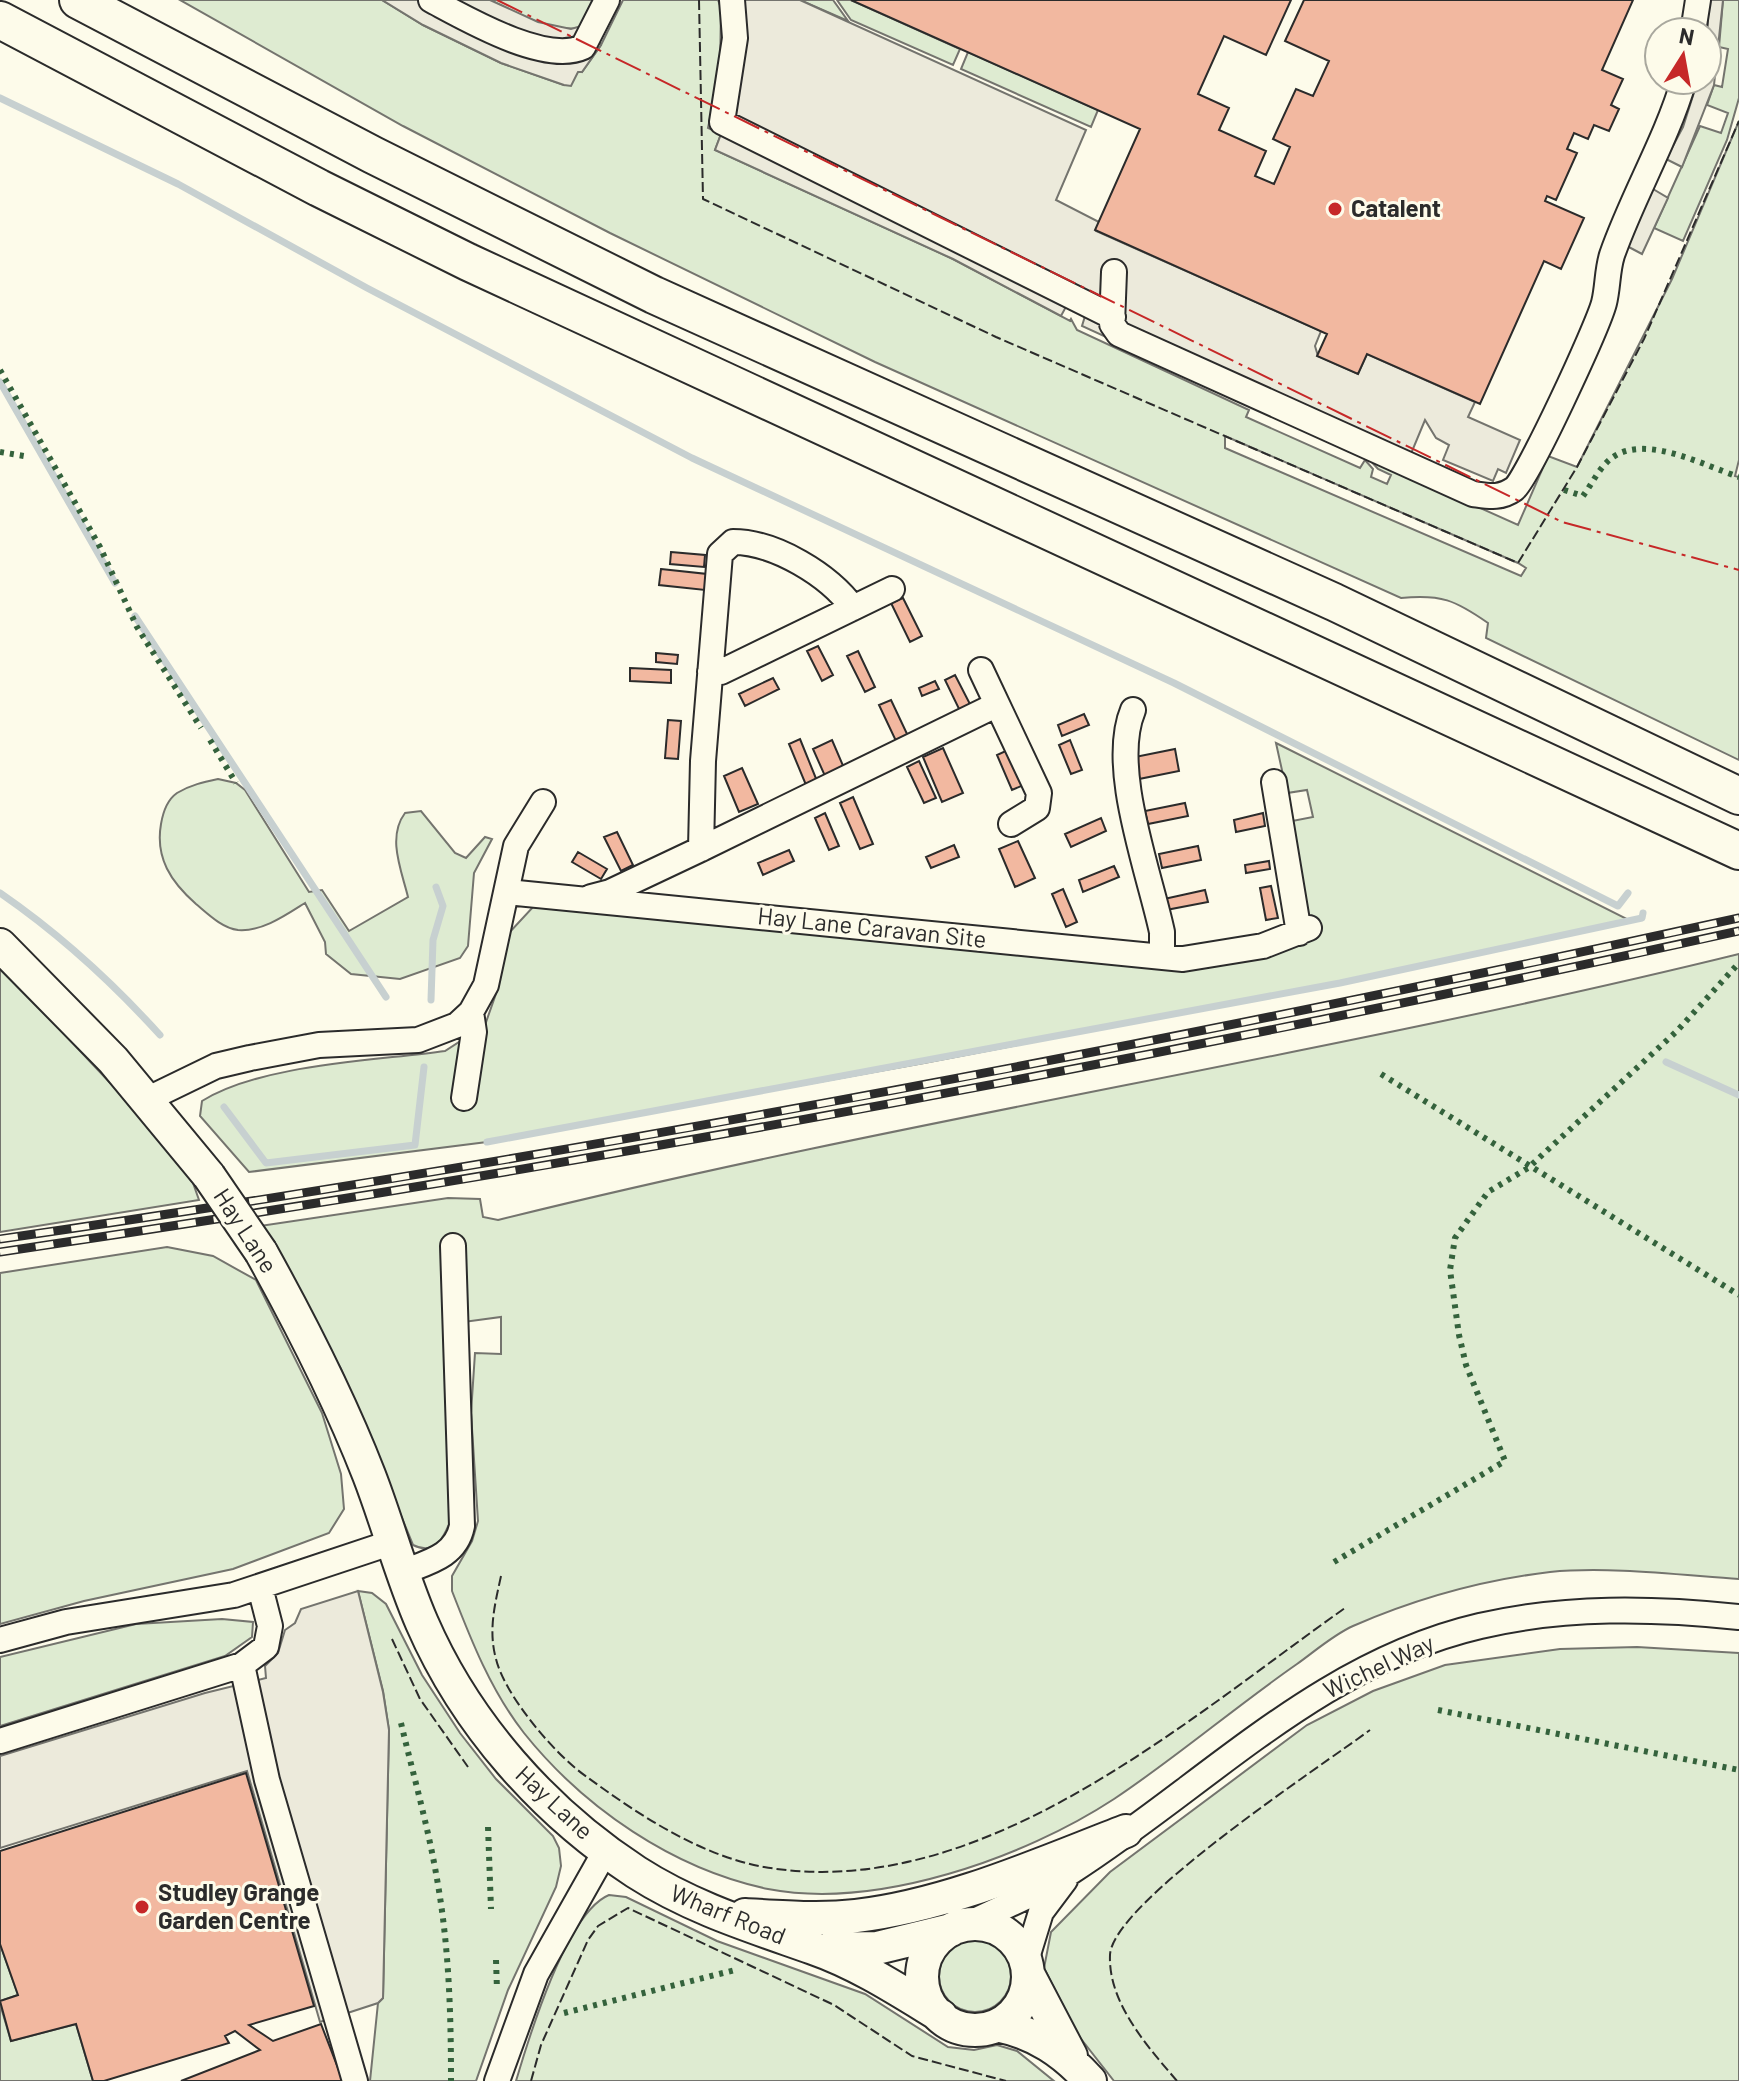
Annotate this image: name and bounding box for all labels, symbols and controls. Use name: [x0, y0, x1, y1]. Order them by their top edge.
north arrow: [1643, 16, 1723, 96]
text: N: [1677, 21, 1697, 50]
place label: Catalent: [1351, 193, 1441, 222]
marker: Catalent: [1326, 200, 1344, 218]
street label: Hay Lane Caravan Site: [756, 900, 988, 953]
street label: Hay Lane: [208, 1182, 284, 1278]
street label: Wichel Way: [1318, 1627, 1438, 1704]
street label: Hay Lane: [510, 1759, 600, 1845]
place label: Studley Grange Garden Centre: [158, 1877, 319, 1934]
street label: Wharf Road: [667, 1877, 790, 1950]
marker: Studley Grange Garden Centre: [133, 1898, 151, 1916]

